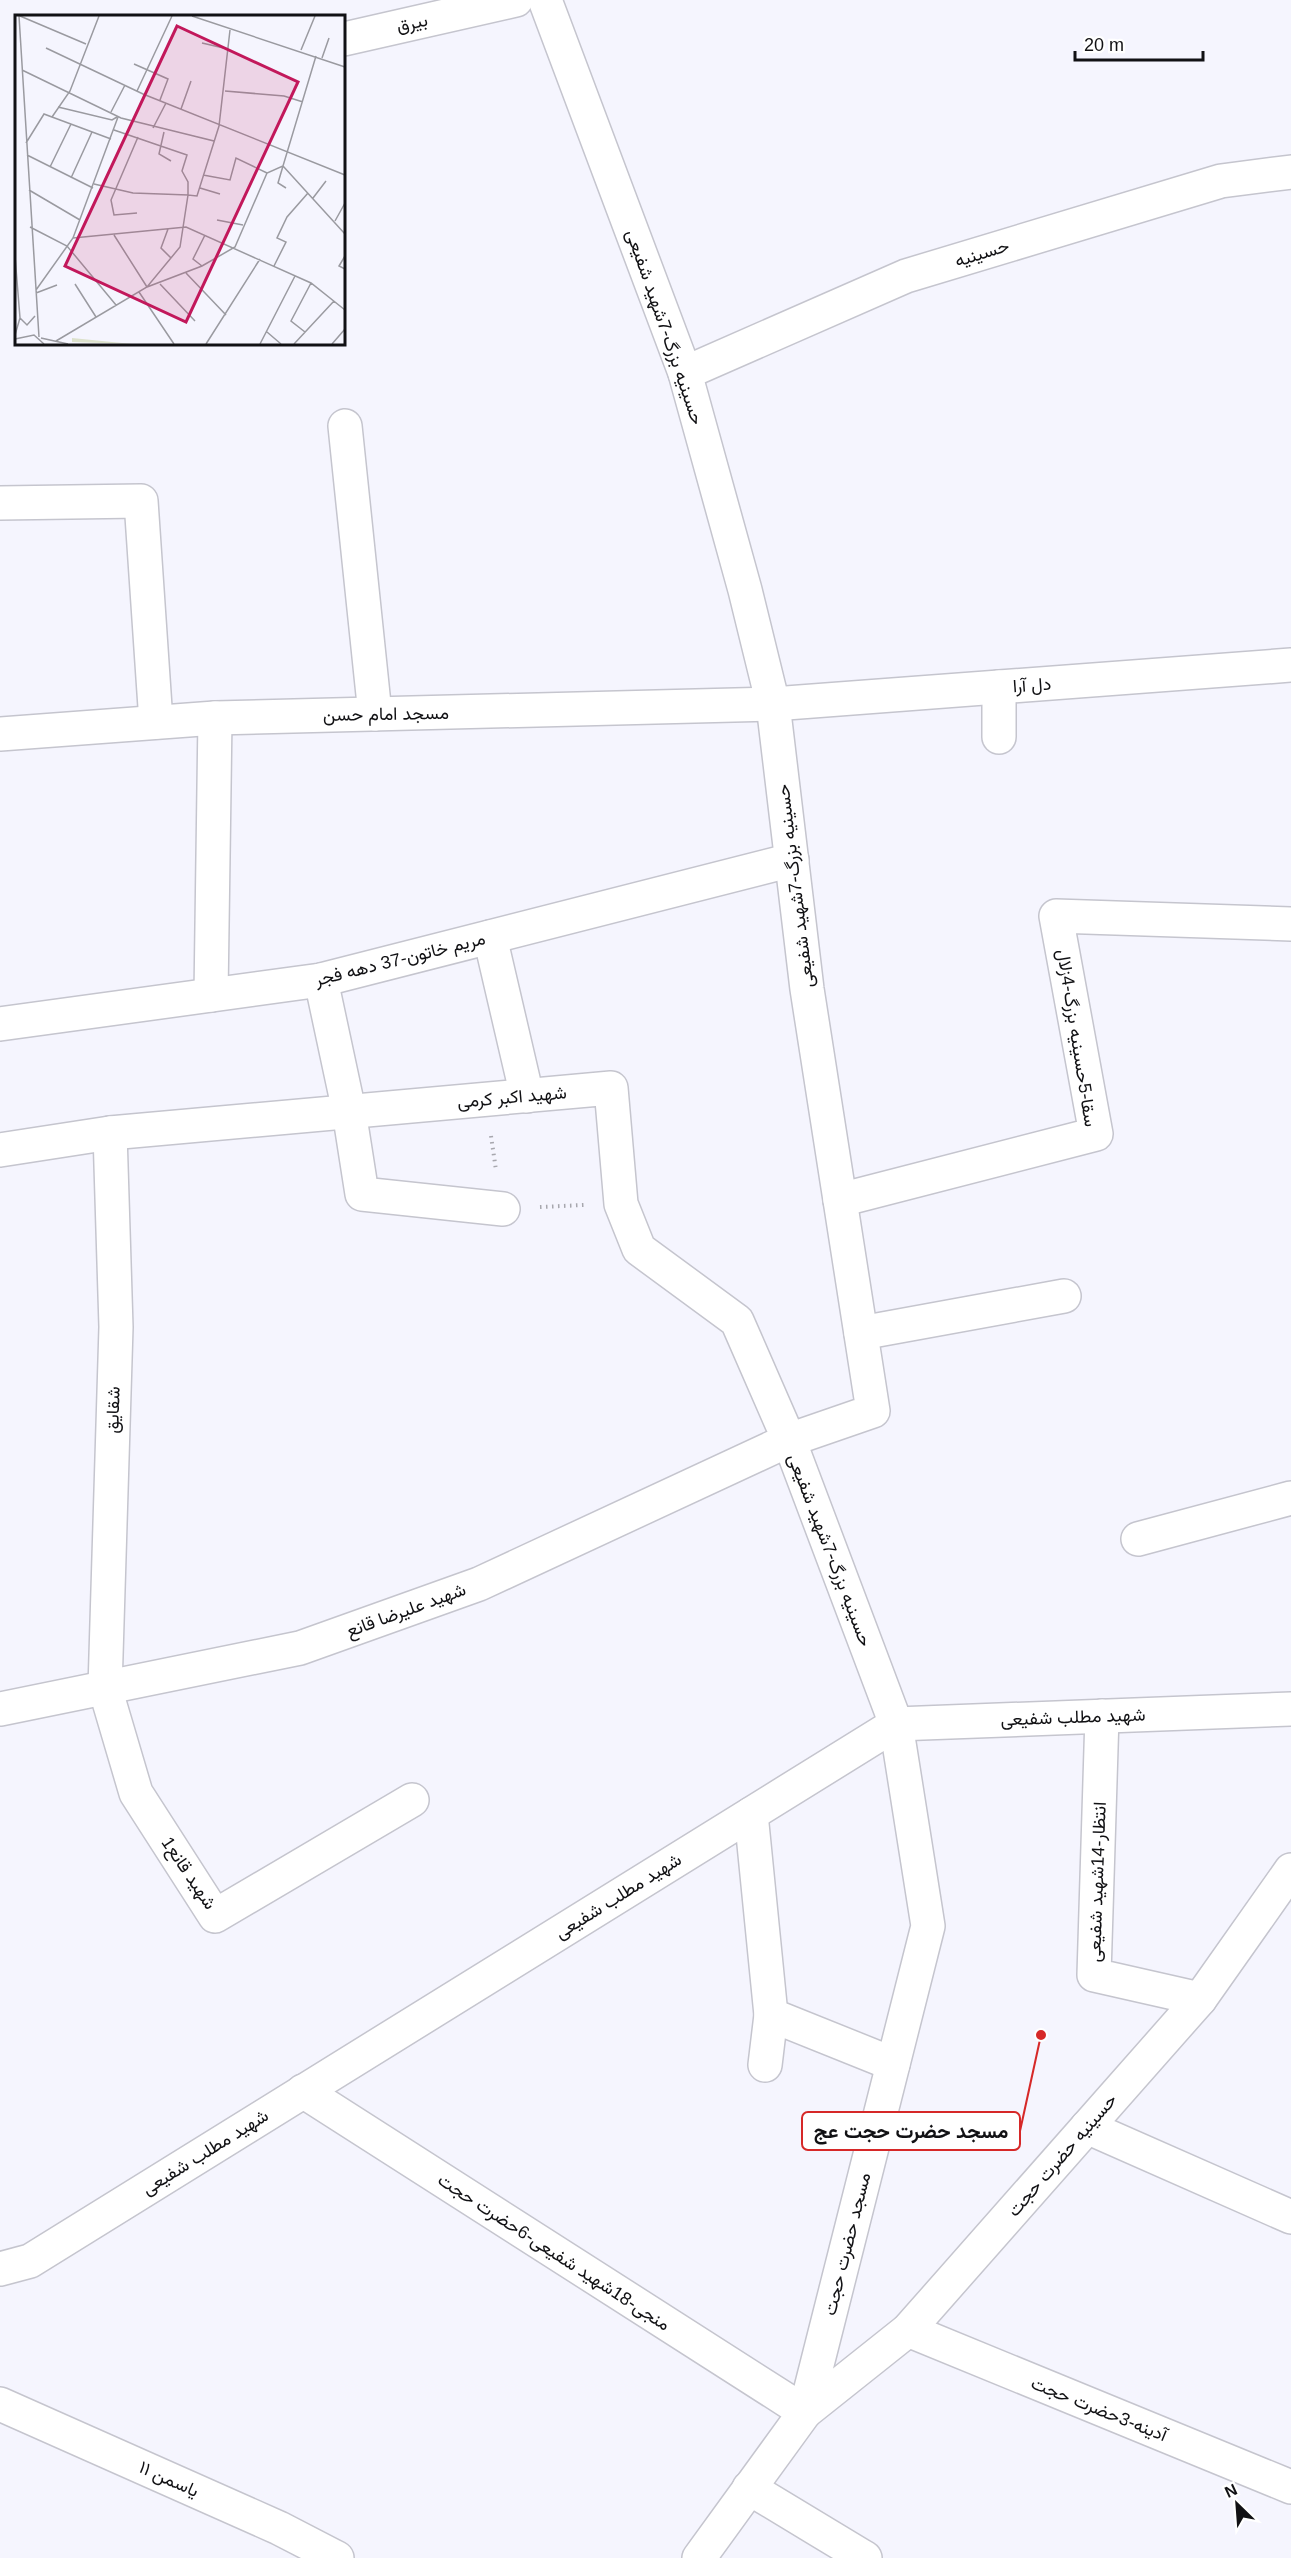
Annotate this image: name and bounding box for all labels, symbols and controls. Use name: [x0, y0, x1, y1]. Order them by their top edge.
street label: بیرق: [394, 10, 430, 37]
inset map: [15, 15, 345, 345]
scale bar: [1075, 24, 1202, 62]
text: 20 m: [1084, 35, 1124, 55]
street label: حسینیه بزرگ-7شهید شفیعی: [621, 227, 708, 427]
street label: حسینیه: [952, 235, 1012, 271]
street label: دل آرا: [1012, 674, 1052, 697]
street label: مسجد امام حسن: [323, 703, 449, 727]
street label: حسینیه بزرگ-7شهید شفیعی: [773, 783, 818, 989]
street label: مریم خاتون-37 دهه فجر: [312, 928, 488, 992]
street label: سقا-5حسینیه بزرگ-4زلال: [1052, 948, 1101, 1128]
street label: شهید اکبر کرمی: [456, 1082, 568, 1113]
street label: شقایق: [102, 1386, 125, 1434]
street label: حسینیه بزرگ-7شهید شفیعی: [783, 1451, 876, 1650]
street label: شهید علیرضا قانع: [344, 1579, 469, 1643]
street label: شهید مطلب شفیعی: [1000, 1704, 1146, 1731]
street label: انتظار-14شهید شفیعی: [1084, 1801, 1111, 1963]
street label: 1شهید قانع: [156, 1833, 221, 1914]
street label: شهید مطلب شفیعی: [551, 1849, 685, 1944]
street label: حسینیه حضرت حجت: [1003, 2090, 1121, 2221]
street label: شهید مطلب شفیعی: [138, 2105, 272, 2200]
callout: مسجد حضرت حجت عج: [802, 2112, 1020, 2150]
text: مسجد حضرت حجت عج: [814, 2120, 1008, 2145]
street label: منجی-18شهید شفیعی-6حضرت حجت: [434, 2169, 674, 2335]
street label: مسجد حضرت حجت: [820, 2170, 875, 2318]
street label: آدینه-3حضرت حجت: [1028, 2373, 1172, 2447]
street label: یاسمن ۱۱: [136, 2457, 202, 2502]
north arrow: [1207, 2474, 1267, 2534]
text: N: [1222, 2481, 1240, 2501]

